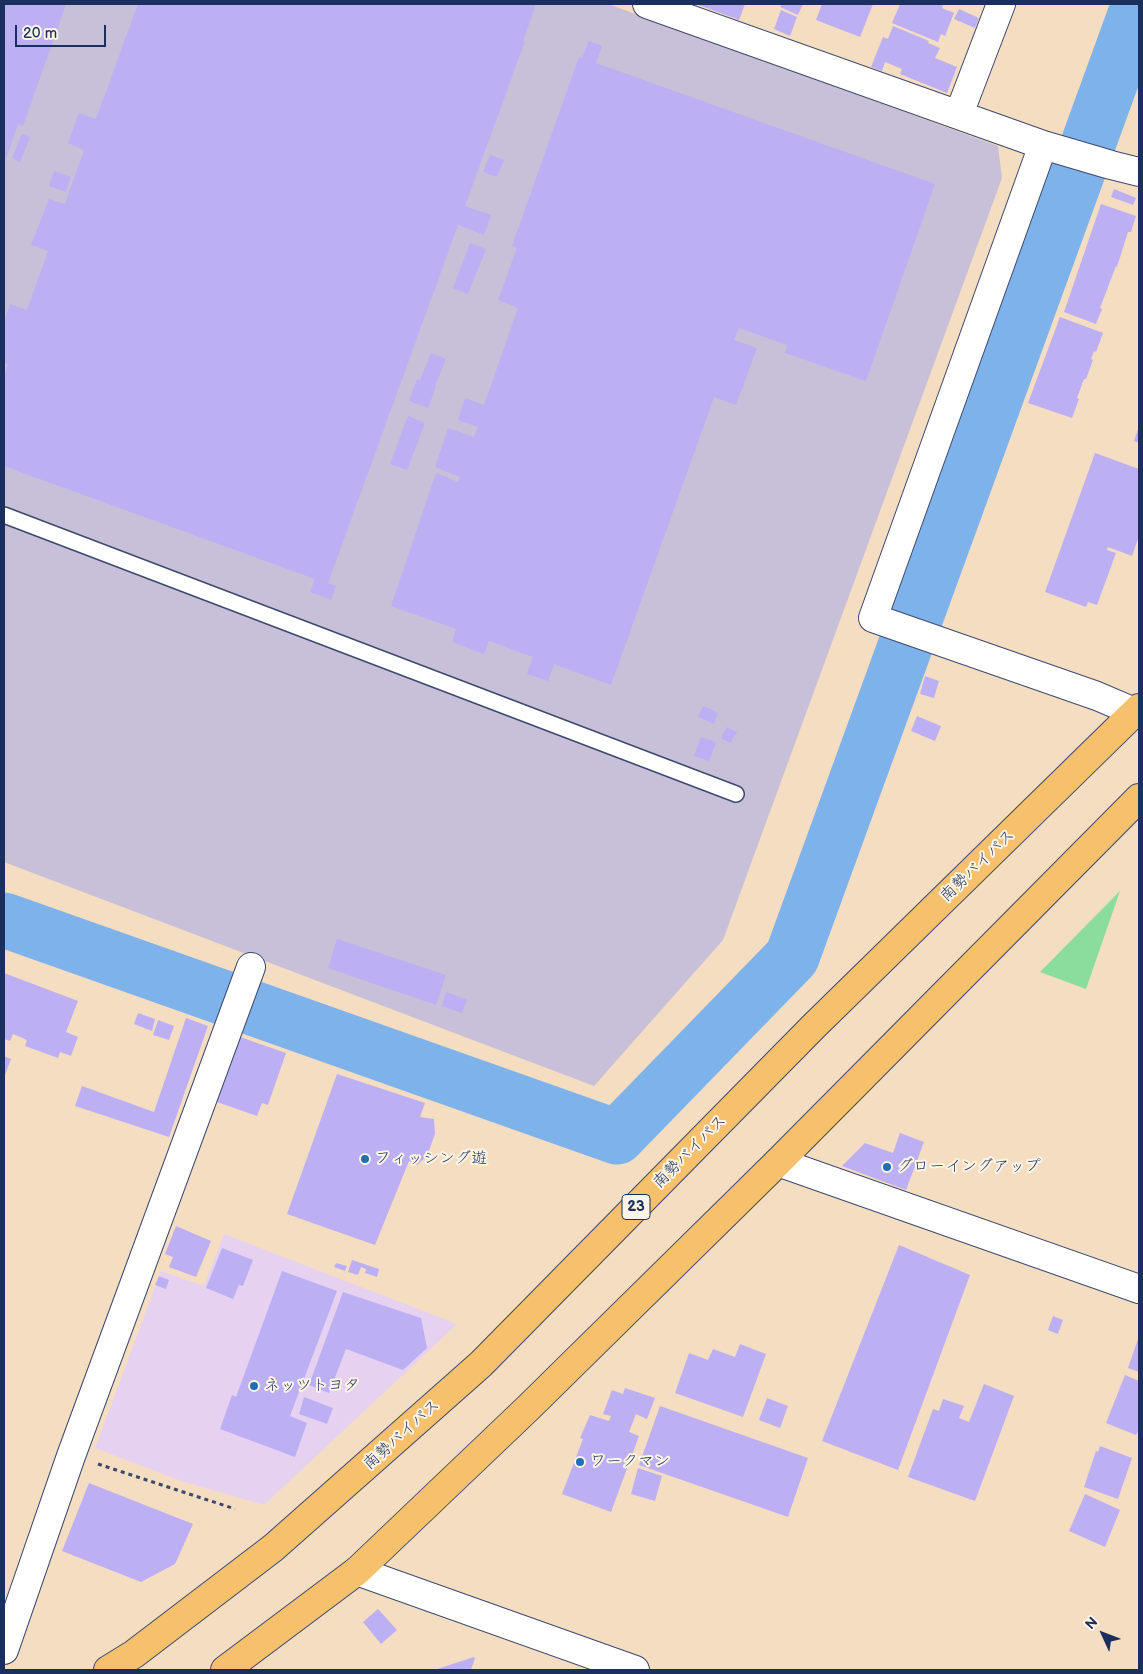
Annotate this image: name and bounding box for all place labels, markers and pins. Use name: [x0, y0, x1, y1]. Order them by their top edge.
place label: フィッシング遊: [375, 1149, 487, 1169]
marker: フィッシング遊: [359, 1153, 371, 1165]
place label: グローイングアップ: [897, 1157, 1041, 1177]
marker: グローイングアップ: [881, 1161, 893, 1173]
place label: ネッツトヨタ: [264, 1376, 360, 1396]
marker: ネッツトヨタ: [248, 1380, 260, 1392]
place label: ワークマン: [590, 1452, 670, 1472]
marker: ワークマン: [574, 1456, 586, 1468]

